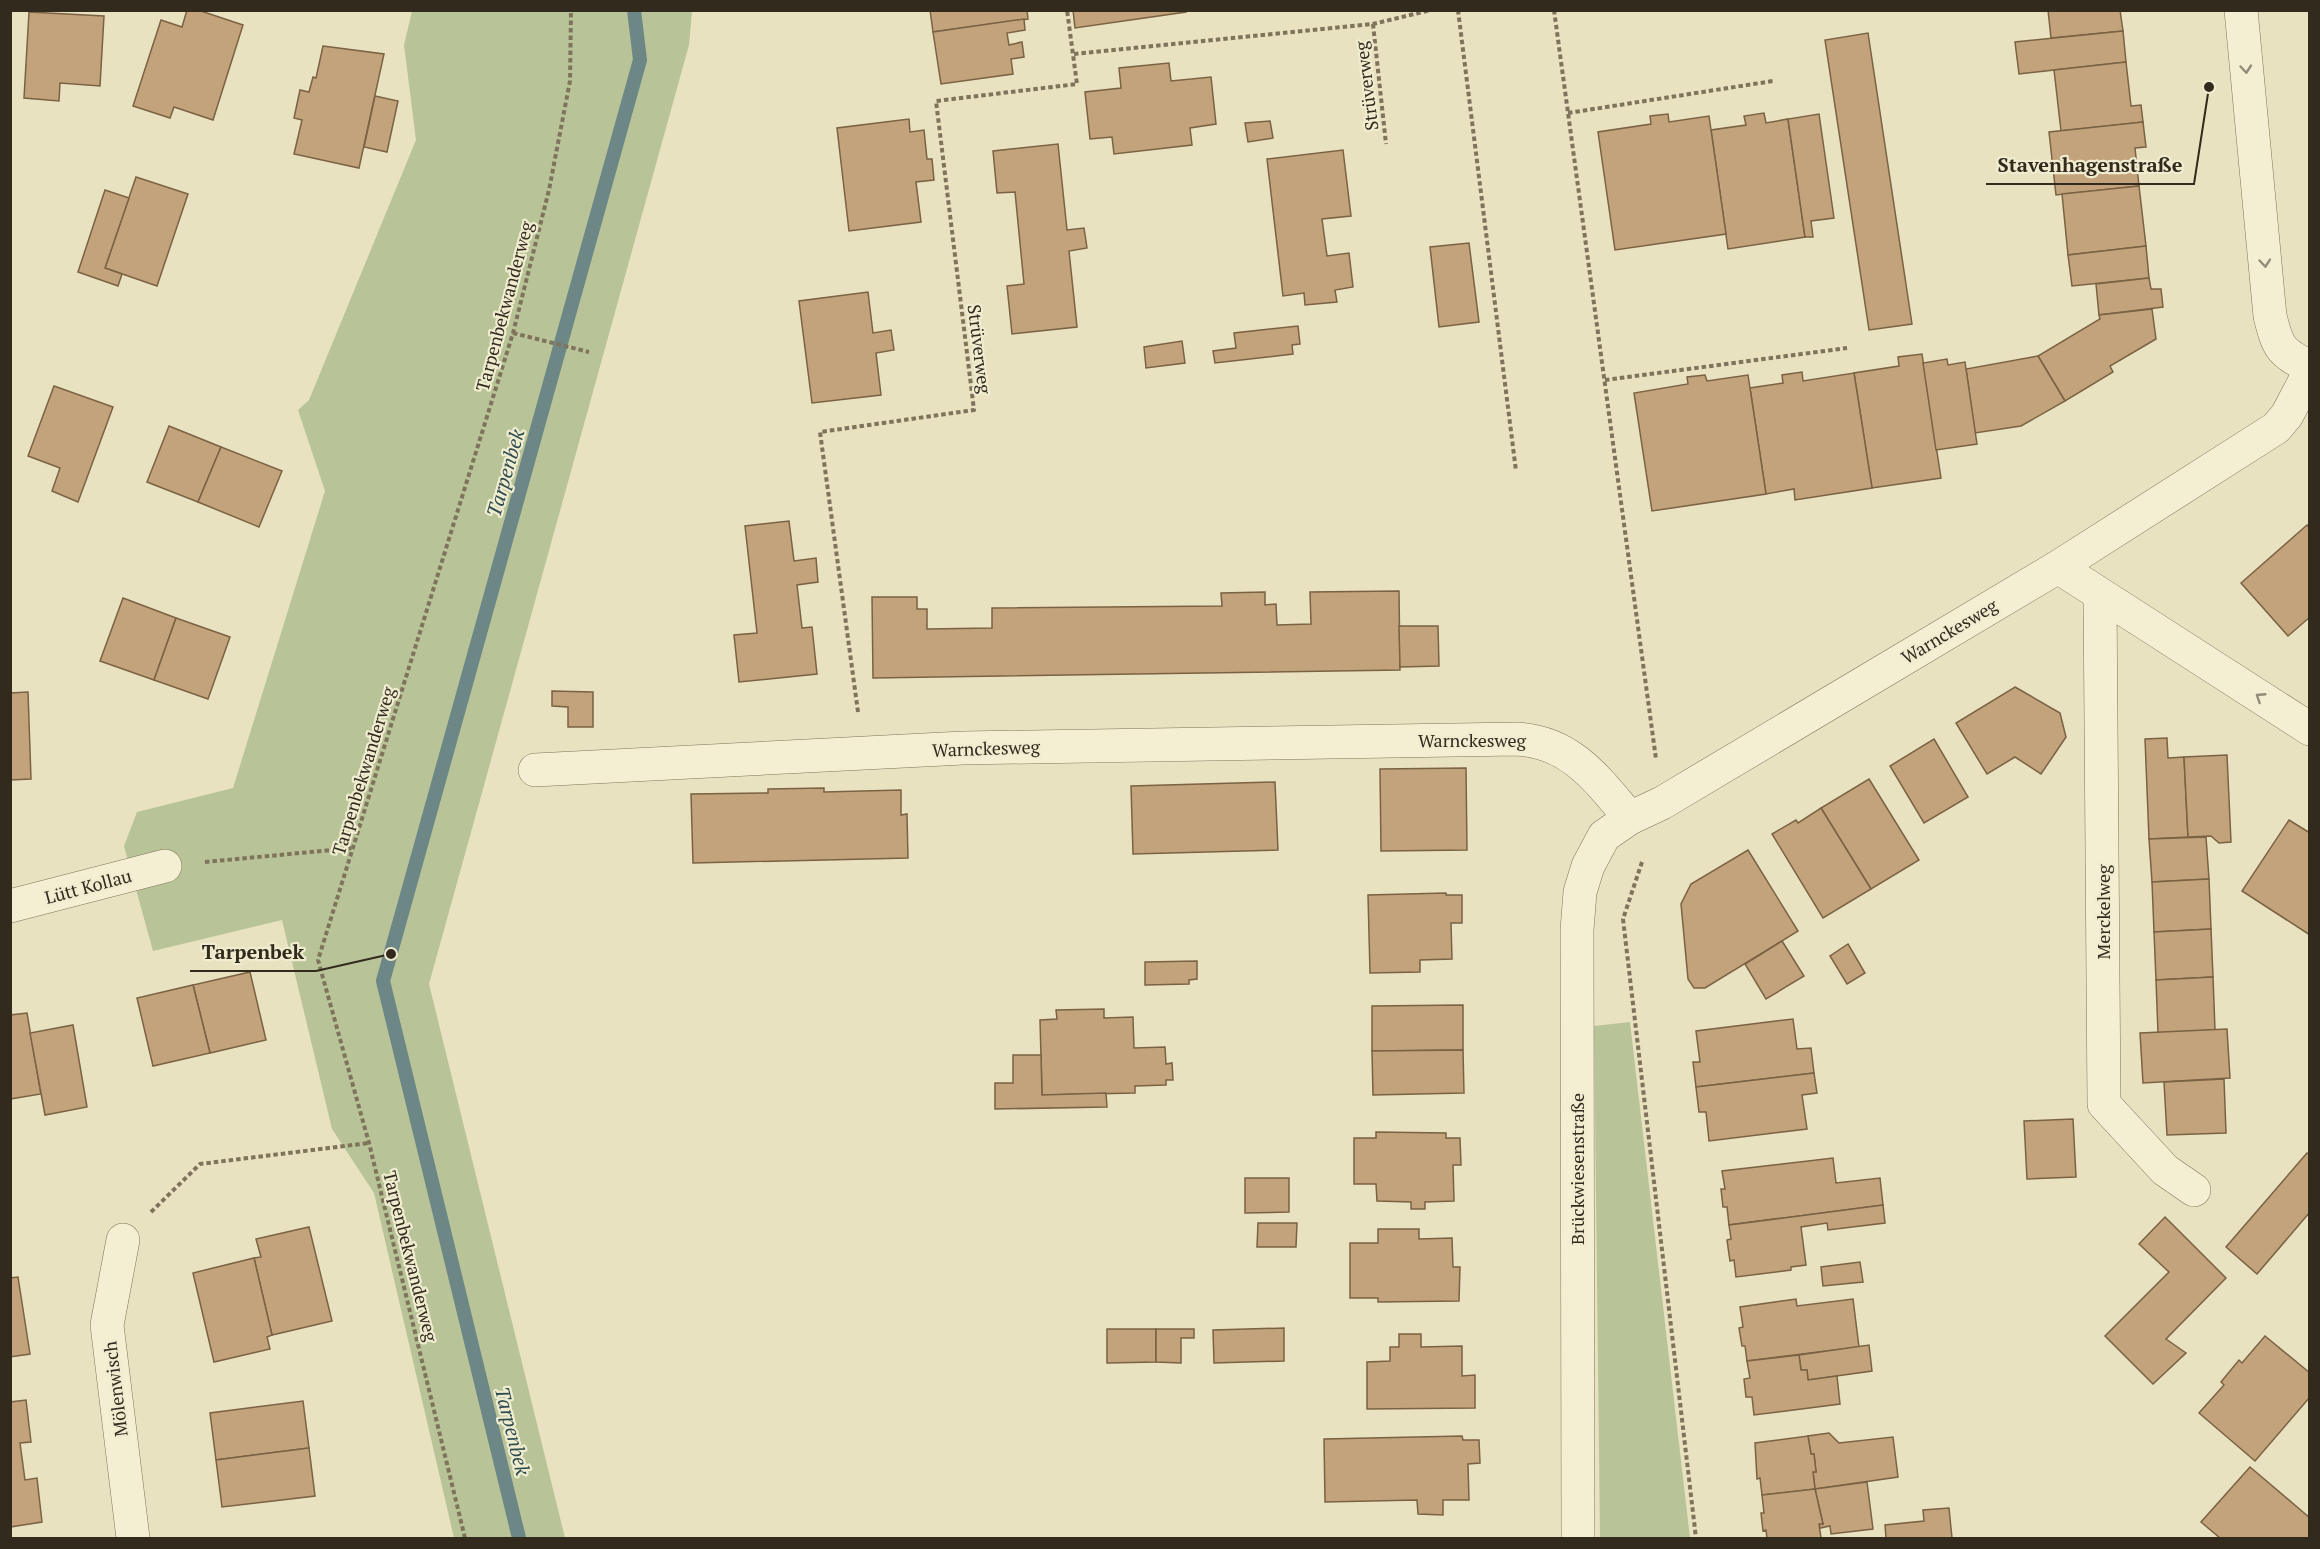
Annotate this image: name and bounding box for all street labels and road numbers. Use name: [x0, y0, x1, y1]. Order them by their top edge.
street label: Strüverweg: [1349, 39, 1383, 132]
street label: Tarpenbekwanderweg: [470, 218, 538, 394]
street label: Strüverweg: [963, 303, 997, 396]
street label: Warnckesweg: [1897, 593, 2002, 669]
street label: Tarpenbekwanderweg: [326, 683, 400, 858]
street label: Warnckesweg: [1418, 728, 1527, 752]
street label: Warnckesweg: [932, 734, 1041, 762]
street label: Lütt Kollau: [42, 863, 134, 909]
street label: Merckelweg: [2091, 864, 2115, 959]
street label: Brückwiesenstraße: [1565, 1093, 1589, 1245]
street label: Tarpenbekwanderweg: [378, 1168, 444, 1344]
street label: Mölenwisch: [97, 1339, 133, 1438]

